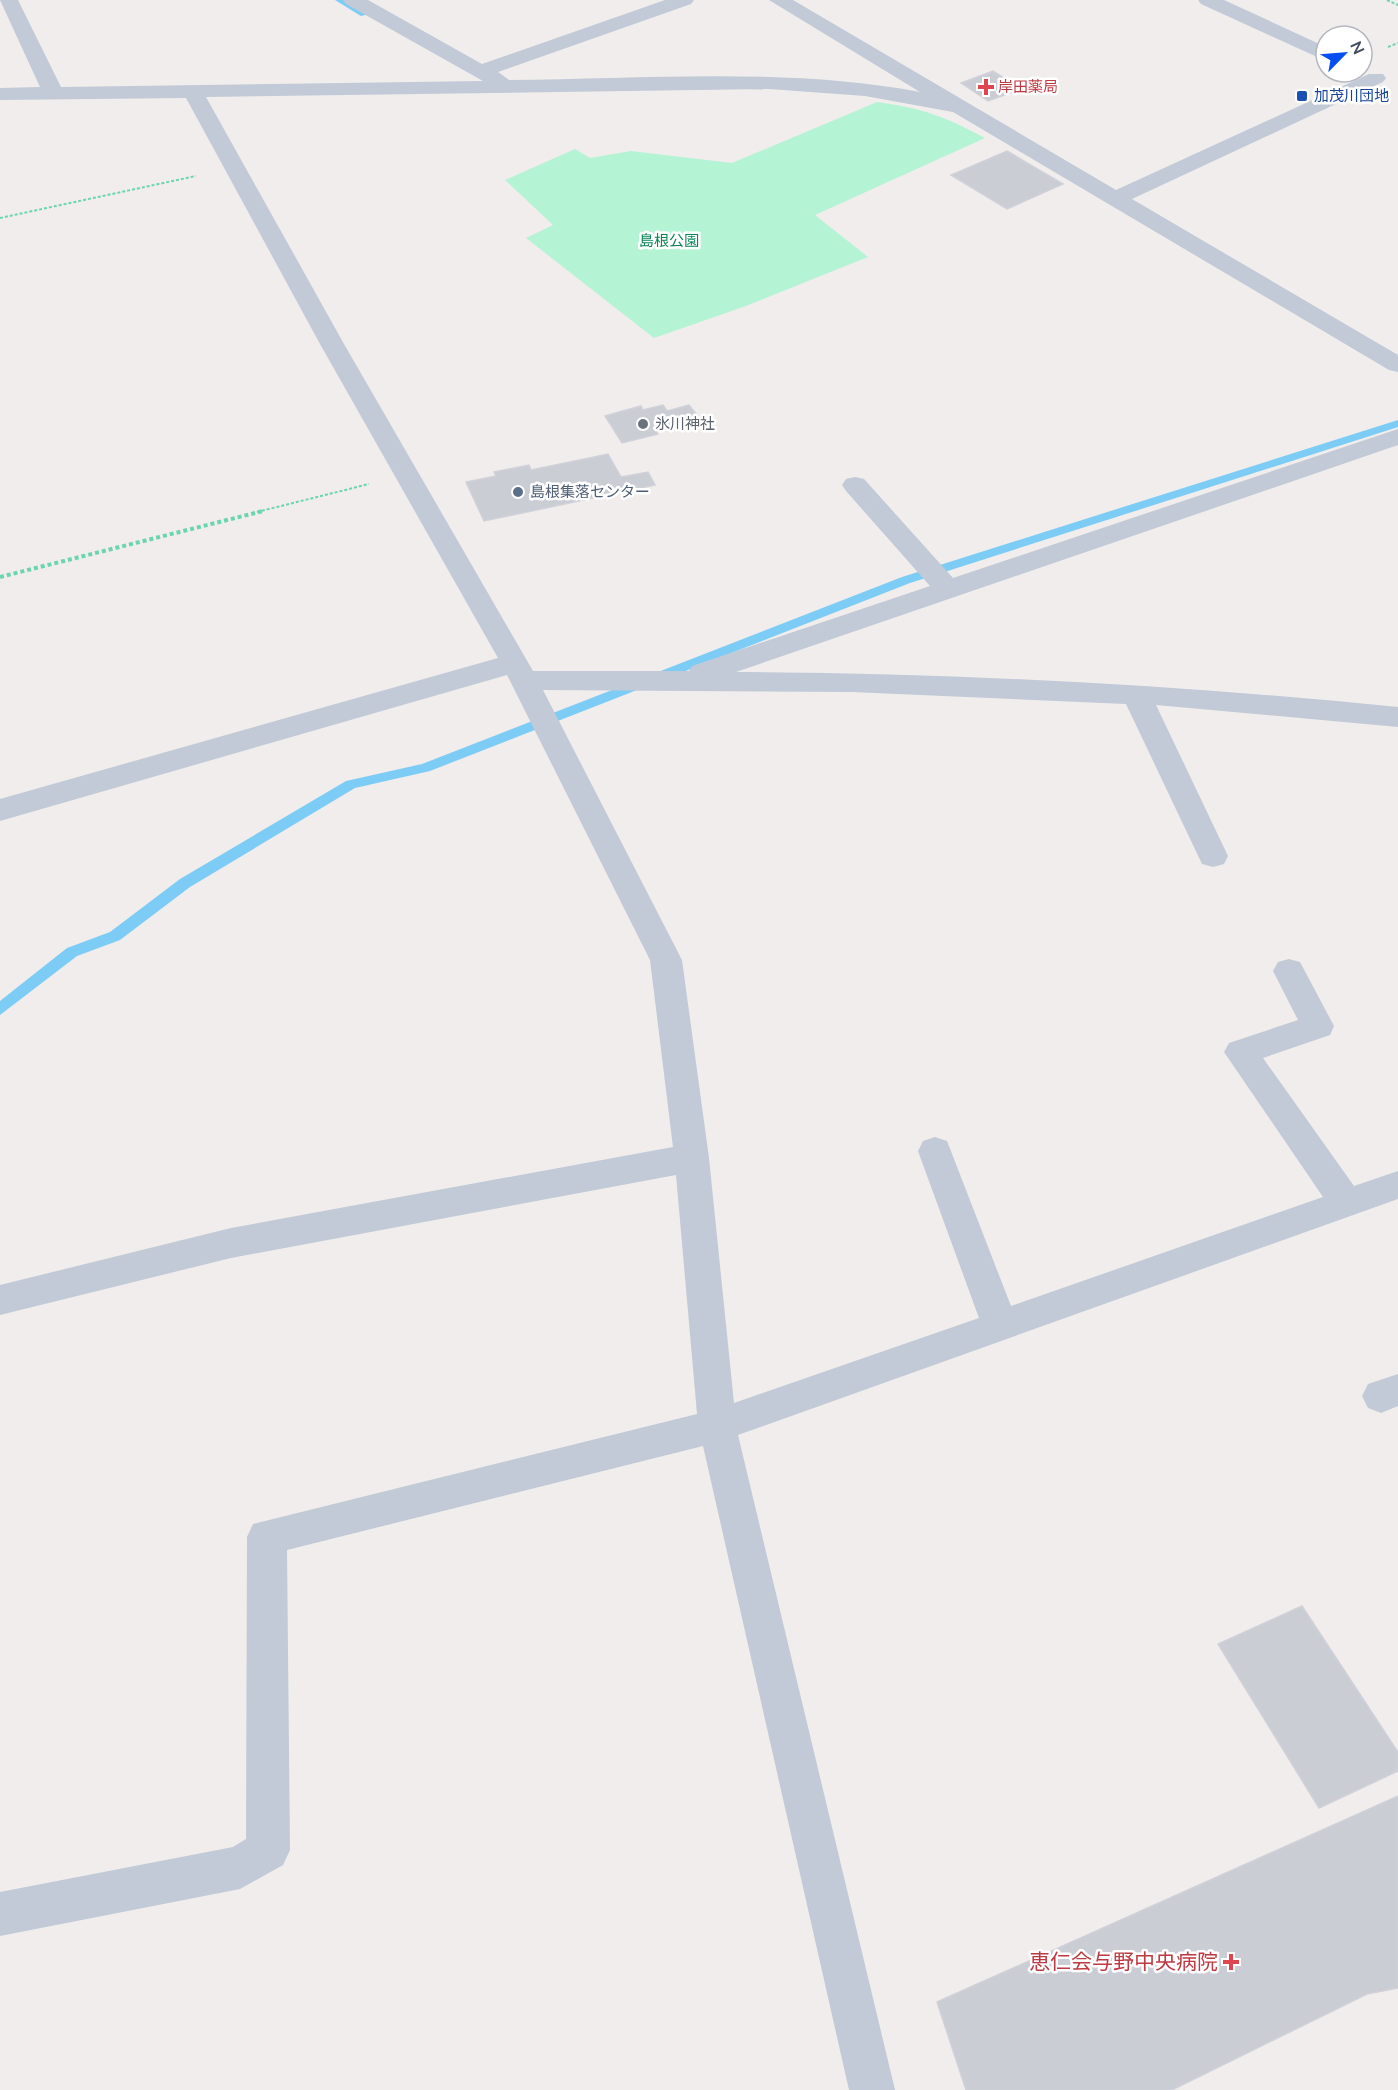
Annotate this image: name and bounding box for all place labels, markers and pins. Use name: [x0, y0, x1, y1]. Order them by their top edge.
place label: 岸田薬局: [998, 77, 1058, 97]
marker: 岸田薬局: [979, 80, 993, 94]
place label: 加茂川団地: [1314, 86, 1389, 106]
marker: 加茂川団地: [1295, 89, 1309, 103]
place label: 氷川神社: [655, 414, 715, 434]
marker: 氷川神社: [636, 417, 650, 431]
place label: 島根集落センター: [530, 482, 650, 502]
marker: 島根集落センター: [511, 485, 525, 499]
place label: 恵仁会与野中央病院: [1029, 1948, 1218, 1976]
marker: 恵仁会与野中央病院: [1222, 1953, 1240, 1971]

